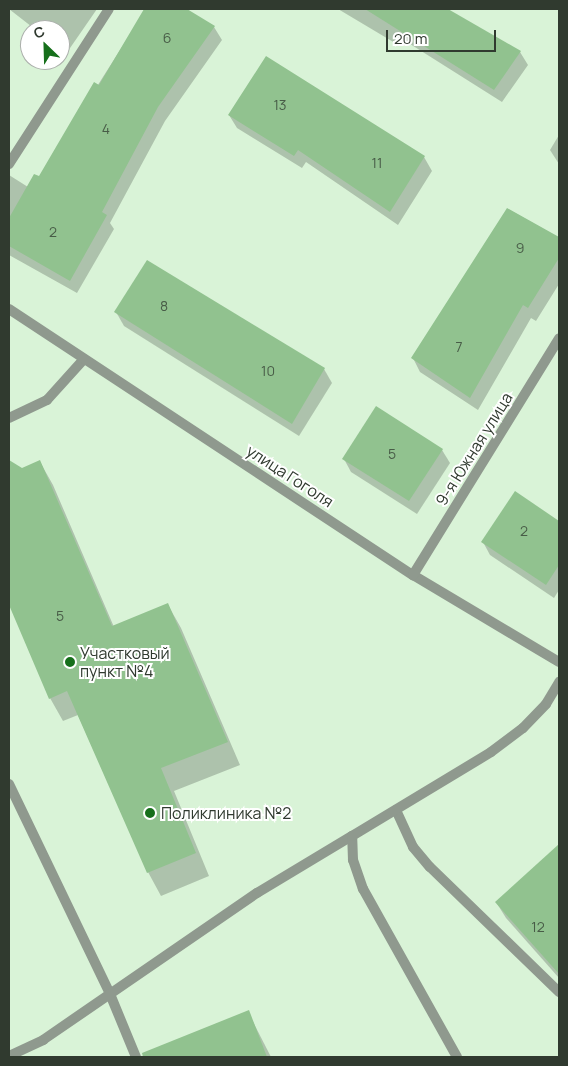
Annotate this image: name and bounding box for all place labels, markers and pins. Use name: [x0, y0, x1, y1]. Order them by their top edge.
place label: Участковый пункт №4: [80, 643, 170, 681]
marker: Участковый пункт №4: [64, 656, 76, 668]
place label: Поликлиника №2: [161, 803, 291, 823]
marker: Поликлиника №2: [143, 806, 157, 820]

